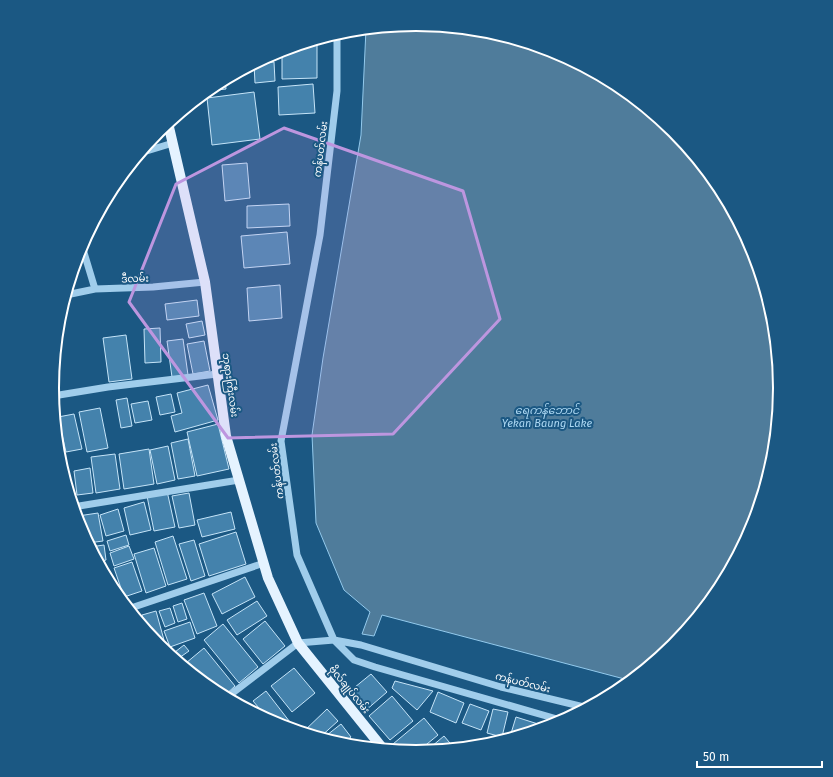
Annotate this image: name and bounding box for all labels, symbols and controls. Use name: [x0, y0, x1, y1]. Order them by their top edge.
street label: ကန်ပတ်လမ်း: [310, 120, 332, 178]
street label: ဒီလမ်း: [121, 271, 149, 285]
street label: ဘုရားကြီးလမ်း: [218, 352, 242, 418]
water label: ရေကန်ဘောင် Yekan Baung Lake: [502, 402, 593, 430]
street label: ကန်ပတ်လမ်း: [266, 442, 288, 500]
street label: ဗိုလ်ချုပ်လမ်း: [325, 662, 374, 717]
street label: ကန်ပတ်လမ်း: [493, 668, 552, 698]
scale bar: [697, 743, 822, 769]
text: 50 m: [703, 750, 729, 764]

